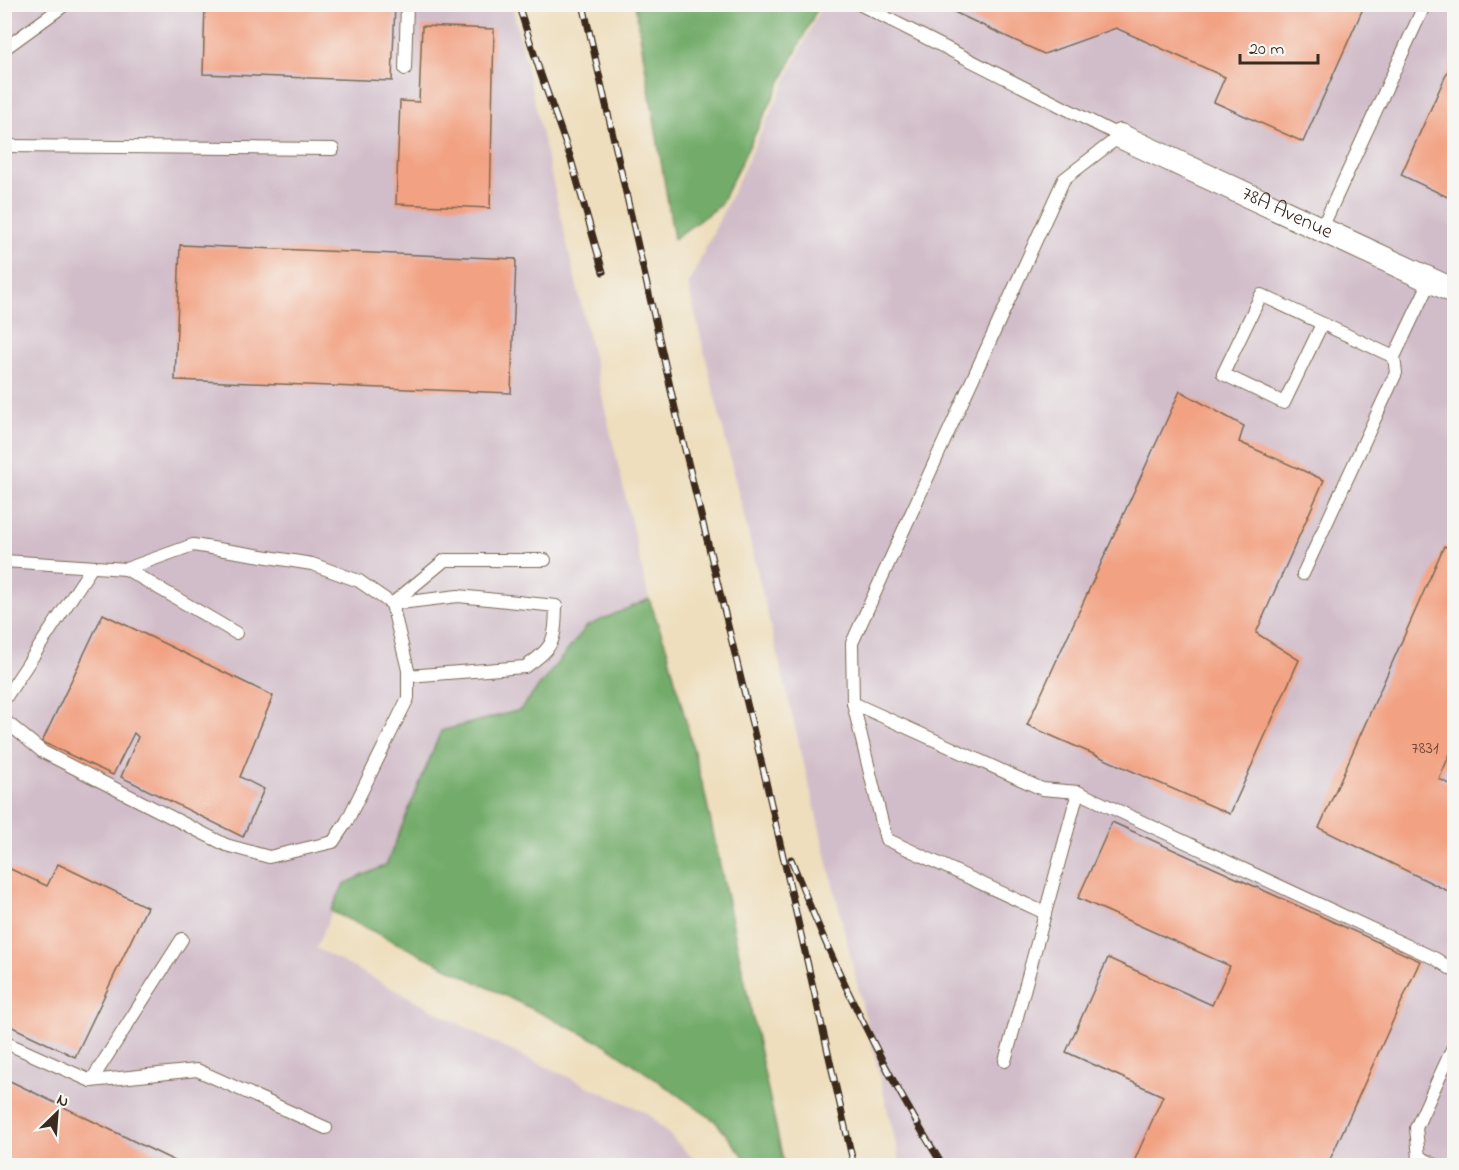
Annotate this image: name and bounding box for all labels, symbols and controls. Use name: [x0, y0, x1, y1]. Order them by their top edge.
scale bar: [1240, 27, 1318, 65]
text: 20 m: [1249, 37, 1284, 63]
street label: 78A Avenue: [1236, 179, 1338, 248]
house number: 7831: [1411, 736, 1439, 762]
north arrow: [27, 1083, 87, 1143]
text: N: [53, 1088, 73, 1114]

